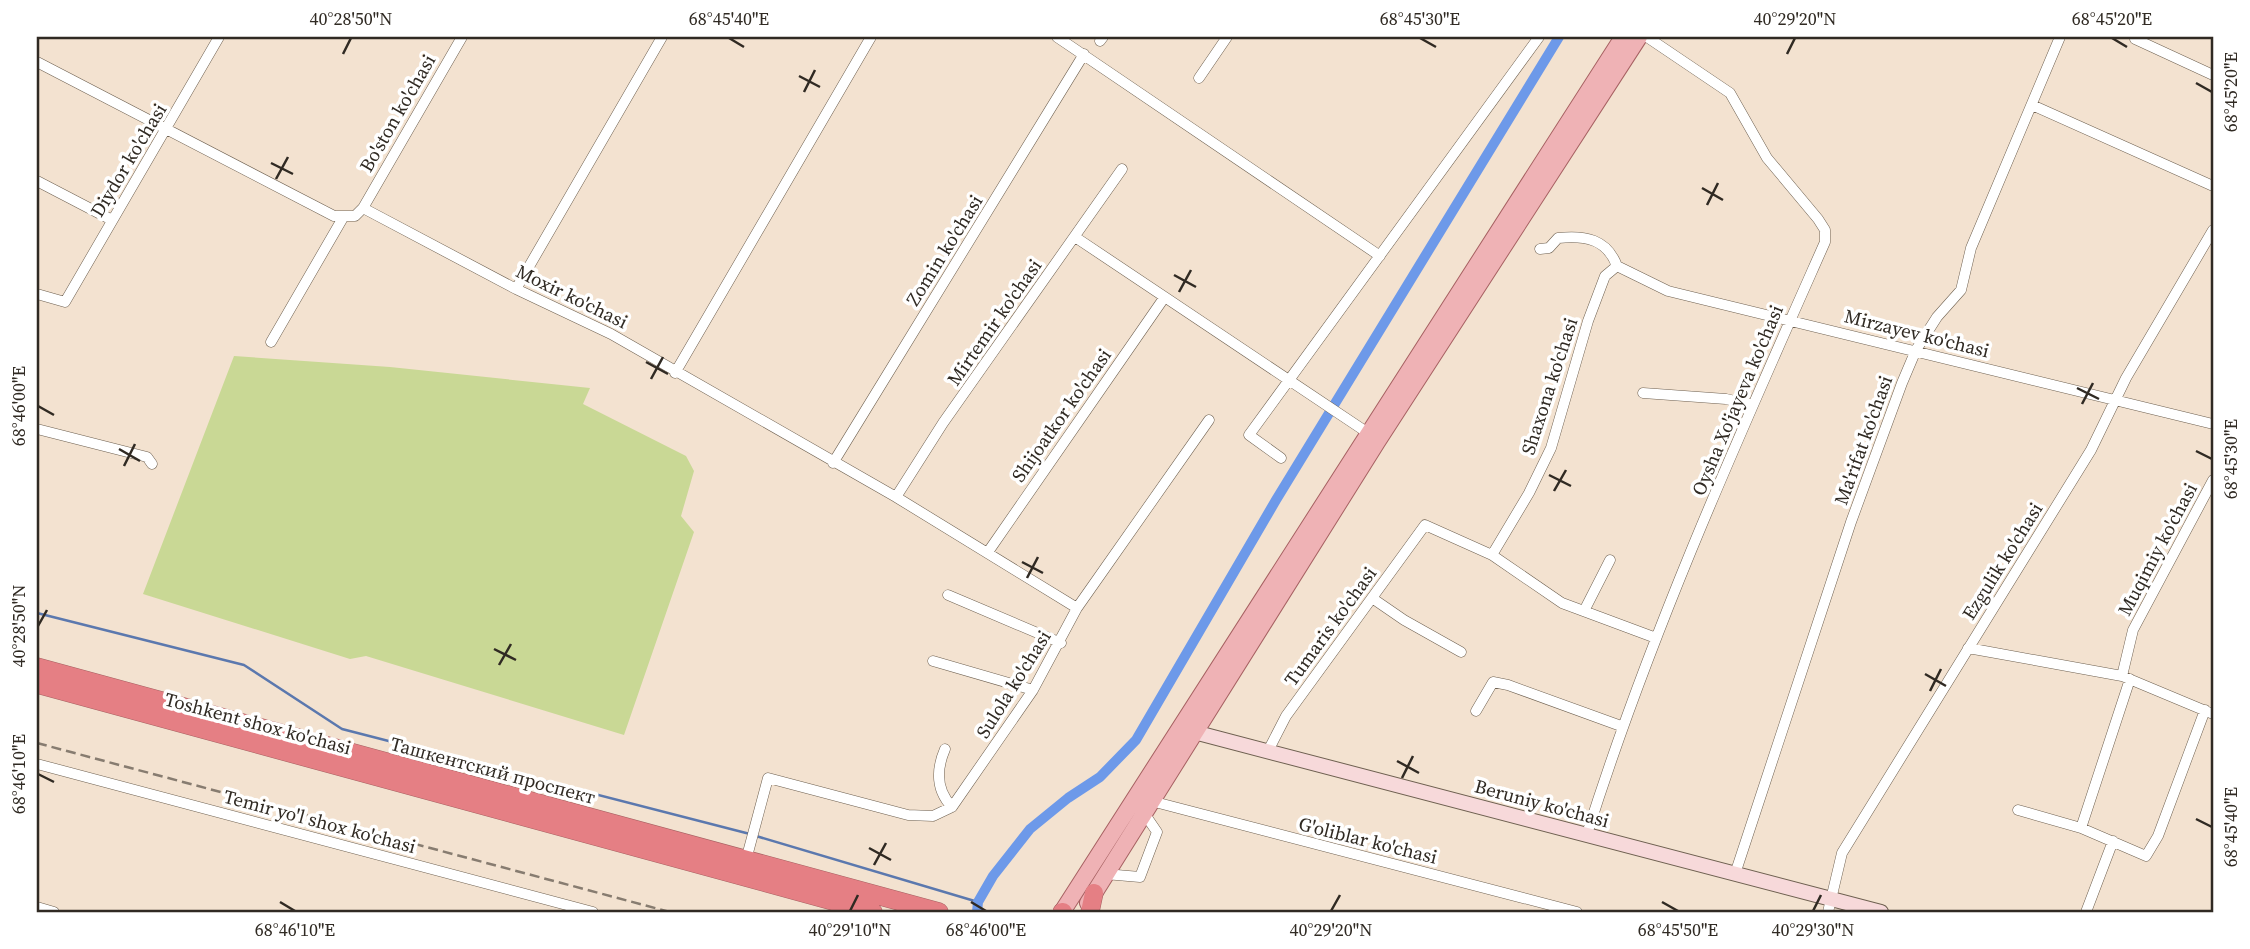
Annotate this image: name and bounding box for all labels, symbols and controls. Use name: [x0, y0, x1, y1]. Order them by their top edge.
text: 40°28'50"N: [310, 6, 392, 31]
text: 68°45'40"E: [689, 6, 769, 31]
text: 68°45'30"E: [1380, 6, 1460, 31]
text: 40°29'20"N: [1754, 6, 1836, 31]
text: 68°45'20"E: [2072, 6, 2152, 31]
street label: Bo'ston ko'chasi: [353, 49, 441, 177]
text: 68°45'20"E: [2218, 52, 2243, 132]
street label: Diydor ko'chasi: [84, 98, 172, 222]
street label: Zomin ko'chasi: [900, 189, 989, 310]
street label: Mirtemir ko'chasi: [941, 253, 1047, 390]
street label: Moxir ko'chasi: [512, 258, 633, 334]
street label: Oysha Xo'jayeva ko'chasi: [1685, 300, 1789, 499]
street label: Mirzayev ko'chasi: [1842, 302, 1992, 364]
street label: Shaxona ko'chasi: [1515, 314, 1584, 458]
street label: Shijoatkor ko'chasi: [1005, 343, 1117, 487]
text: 68°46'00"E: [6, 366, 31, 446]
street label: Ma'rifat ko'chasi: [1828, 371, 1899, 508]
text: 68°45'30"E: [2218, 419, 2243, 499]
street label: Muqimiy ko'chasi: [2111, 478, 2203, 620]
street label: Ezgulik ko'chasi: [1956, 497, 2049, 625]
street label: Tumaris ko'chasi: [1278, 561, 1382, 691]
text: 40°28'50"N: [6, 585, 31, 667]
street label: Sulola ko'chasi: [970, 625, 1057, 743]
street label: Toshkent shox ko'chasi: [162, 686, 354, 761]
street label: Ташкентский проспект: [388, 730, 598, 810]
text: 68°46'10"E: [6, 734, 31, 814]
street label: Beruniy ko'chasi: [1472, 773, 1612, 834]
street label: Temir yo'l shox ko'chasi: [221, 783, 419, 859]
text: 68°45'40"E: [2218, 787, 2243, 867]
street label: G'oliblar ko'chasi: [1296, 810, 1440, 870]
text: 68°46'10"E: [255, 917, 335, 942]
text: 40°29'10"N: [809, 917, 891, 942]
text: 68°46'00"E: [946, 917, 1026, 942]
text: 40°29'20"N: [1290, 917, 1372, 942]
text: 68°45'50"E: [1638, 917, 1718, 942]
text: 40°29'30"N: [1772, 917, 1854, 942]

